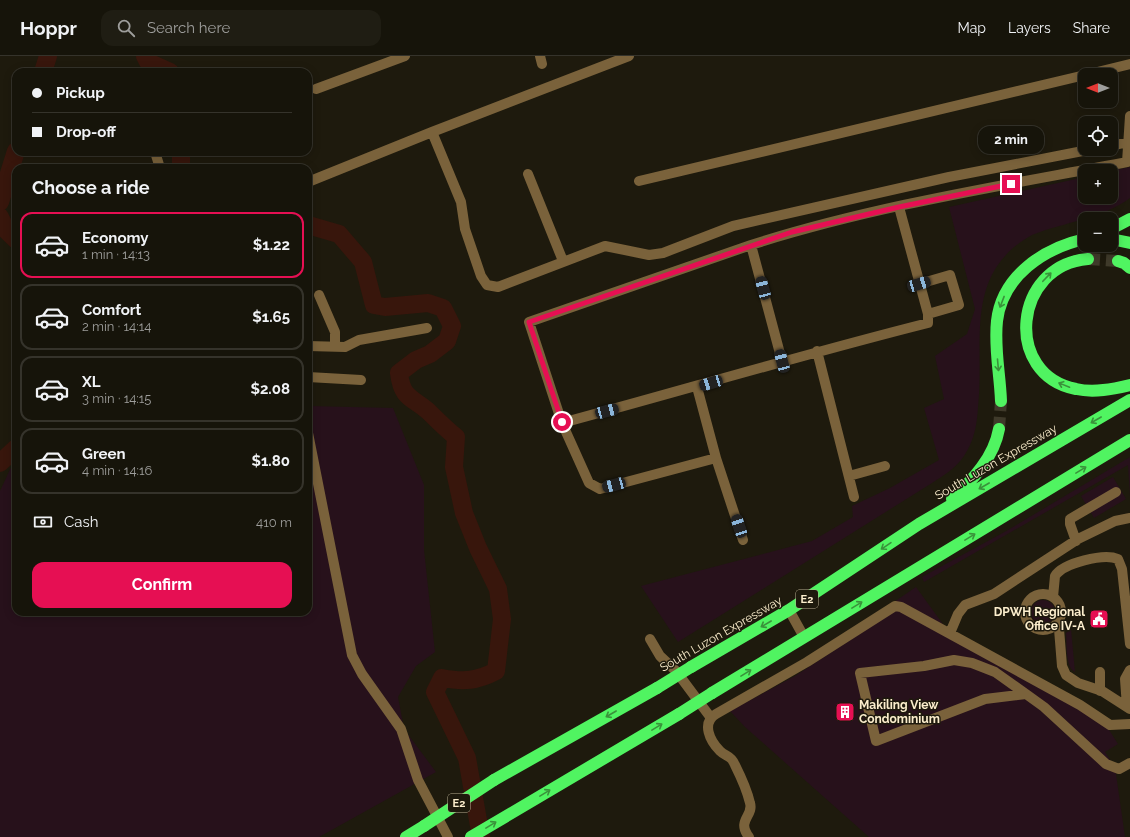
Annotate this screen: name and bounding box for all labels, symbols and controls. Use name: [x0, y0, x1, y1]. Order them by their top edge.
search box: [101, 10, 381, 46]
text: Hoppr: [20, 17, 77, 39]
icon: search: [115, 17, 137, 39]
text: Search here: [147, 19, 230, 37]
text: Map: [958, 20, 986, 36]
text: Layers: [1008, 20, 1051, 36]
text: Share: [1073, 20, 1110, 36]
north arrow: [1078, 68, 1118, 108]
map controls: [1078, 68, 1118, 252]
text: Pickup: [56, 84, 105, 102]
button: locate: [1078, 116, 1118, 156]
text: Drop-off: [56, 123, 116, 141]
callout: 2 min: [978, 126, 1044, 154]
text: 2 min: [994, 132, 1028, 147]
button: +: [1078, 164, 1118, 204]
route end: [1002, 175, 1020, 193]
text: Choose a ride: [32, 177, 150, 198]
button: −: [1078, 212, 1118, 252]
icon: car: [34, 227, 70, 263]
text: Economy: [82, 229, 149, 247]
text: $1.22: [253, 236, 290, 254]
text: 1 min · 14:13: [82, 247, 150, 262]
one-way arrow: [1042, 272, 1052, 282]
car: [754, 275, 772, 301]
car: [906, 275, 932, 293]
one-way arrow: [997, 296, 1005, 308]
icon: car: [34, 299, 70, 335]
text: Comfort: [82, 301, 141, 319]
text: $1.65: [252, 308, 290, 326]
text: 2 min · 14:14: [82, 319, 151, 334]
car: [773, 348, 791, 374]
one-way arrow: [994, 358, 1002, 371]
icon: car: [34, 371, 70, 407]
text: XL: [82, 373, 100, 391]
car: [698, 374, 724, 392]
text: $2.08: [250, 380, 290, 398]
one-way arrow: [1059, 381, 1071, 389]
text: 3 min · 14:15: [82, 391, 151, 406]
car: [594, 402, 620, 420]
route start: [553, 413, 571, 431]
one-way arrow: [1090, 416, 1102, 424]
street label: South Luzon Expressway: [933, 421, 1060, 503]
icon: car: [34, 443, 70, 479]
text: Green: [82, 445, 126, 463]
text: $1.80: [251, 452, 290, 470]
text: 4 min · 14:16: [82, 463, 152, 478]
one-way arrow: [1075, 465, 1087, 473]
car: [601, 476, 627, 494]
one-way arrow: [978, 482, 990, 490]
icon: cash: [32, 511, 54, 533]
text: Cash: [64, 513, 98, 531]
car: [730, 513, 748, 539]
text: 410 m: [256, 515, 292, 530]
one-way arrow: [964, 532, 976, 540]
one-way arrow: [881, 542, 892, 550]
button: Confirm: [32, 562, 292, 608]
road number: E2: [796, 590, 818, 608]
street label: South Luzon Expressway: [658, 593, 785, 675]
one-way arrow: [851, 600, 863, 608]
place label: DPWH Regional Office IV-A: [994, 605, 1086, 633]
public building icon: DPWH Regional Office IV-A: [1088, 608, 1110, 630]
one-way arrow: [760, 620, 772, 628]
one-way arrow: [740, 668, 752, 676]
place label: Makiling View Condominium: [859, 698, 940, 726]
building icon: Makiling View Condominium: [834, 701, 856, 723]
one-way arrow: [605, 710, 617, 718]
one-way arrow: [651, 722, 663, 730]
one-way arrow: [539, 788, 551, 796]
road number: E2: [448, 794, 470, 812]
one-way arrow: [485, 820, 497, 828]

